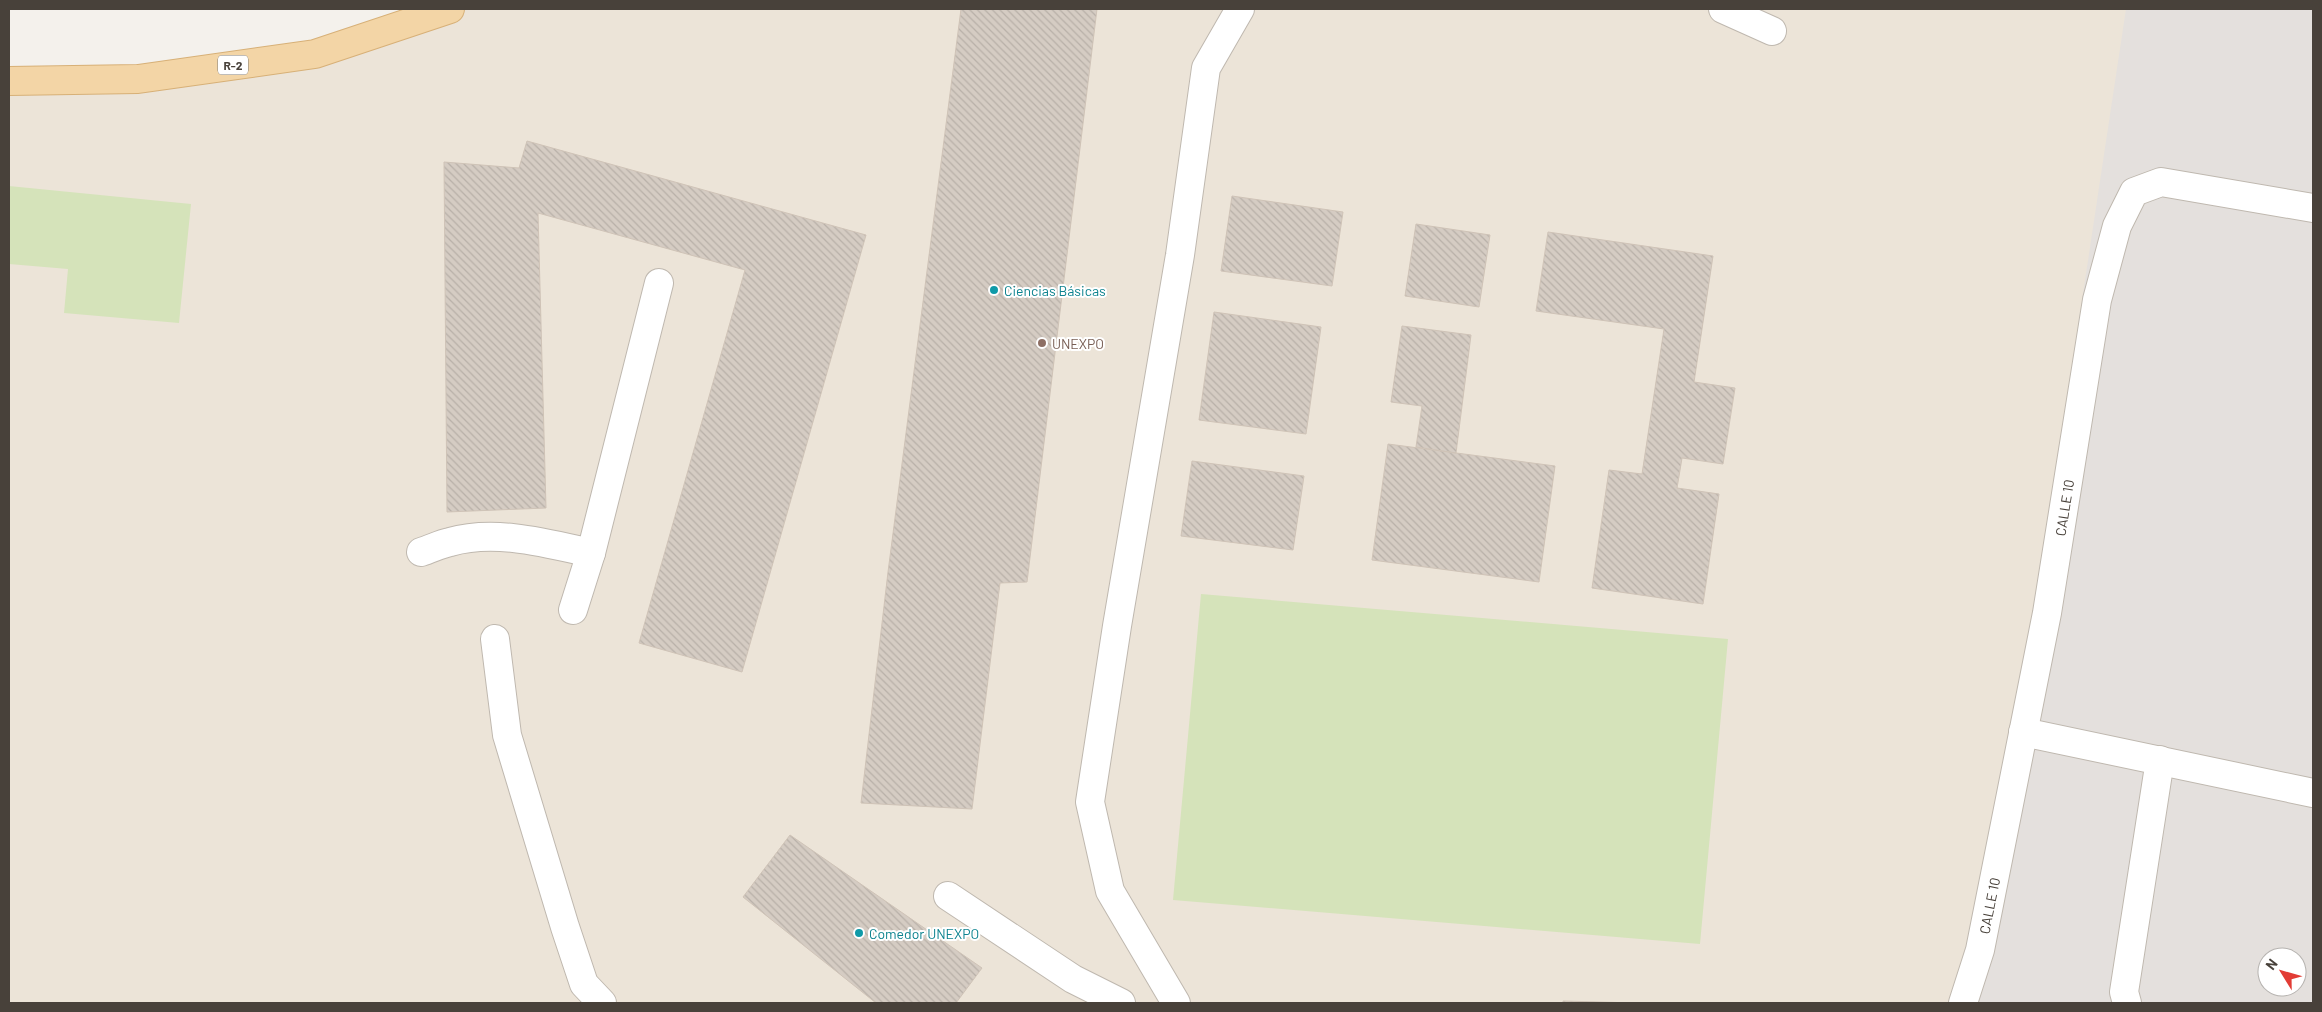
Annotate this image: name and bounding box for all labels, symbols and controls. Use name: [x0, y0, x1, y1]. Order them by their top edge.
road number: R-2: [218, 56, 248, 74]
place label: Ciencias Básicas: [1004, 282, 1106, 299]
marker: Ciencias Básicas: [988, 284, 1000, 296]
place label: UNEXPO: [1052, 335, 1104, 352]
marker: UNEXPO: [1036, 337, 1048, 349]
street label: CALLE 10: [2051, 478, 2077, 537]
street label: CALLE 10: [1975, 876, 2003, 935]
place label: Comedor UNEXPO: [869, 925, 979, 942]
marker: Comedor UNEXPO: [853, 927, 865, 939]
north arrow: [2257, 947, 2307, 997]
text: N: [2262, 955, 2281, 973]

